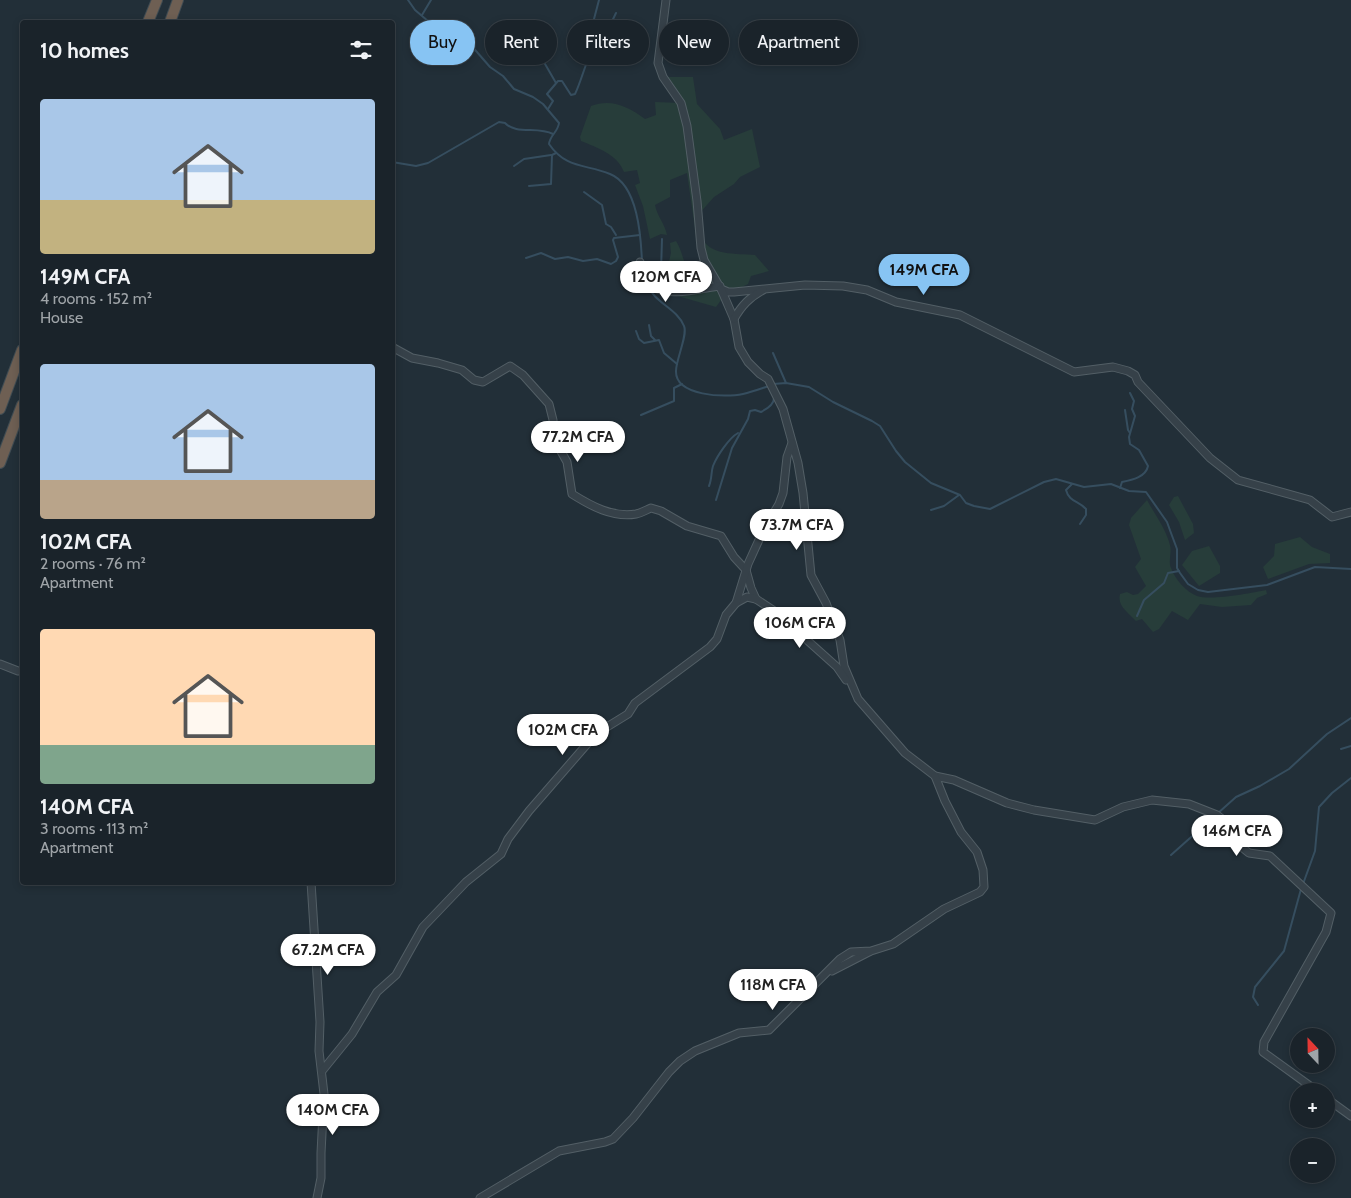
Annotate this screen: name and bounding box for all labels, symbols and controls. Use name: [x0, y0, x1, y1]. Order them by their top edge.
chip: Buy: [410, 20, 475, 65]
chip: Rent: [485, 20, 557, 65]
chip: Filters: [567, 20, 649, 65]
chip: New: [659, 20, 729, 65]
chip: Apartment: [739, 20, 858, 65]
icon: filters: [347, 36, 375, 64]
text: 10 homes: [40, 38, 129, 63]
icon: home: [163, 131, 253, 221]
pin: 149M CFA: [872, 254, 976, 296]
pin: 120M CFA: [614, 260, 718, 303]
text: 149M CFA: [890, 260, 958, 279]
text: 149M CFA: [40, 264, 130, 289]
text: 120M CFA: [631, 267, 701, 286]
text: 4 rooms · 152 m²: [40, 289, 152, 308]
text: House: [40, 308, 83, 327]
icon: home: [163, 396, 253, 486]
pin: 77.2M CFA: [521, 420, 635, 463]
text: 77.2M CFA: [542, 427, 614, 446]
pin: 73.7M CFA: [740, 508, 854, 551]
text: 73.7M CFA: [761, 515, 833, 534]
text: 102M CFA: [40, 529, 132, 554]
text: 2 rooms · 76 m²: [40, 554, 146, 573]
text: Apartment: [40, 573, 113, 592]
pin: 106M CFA: [748, 606, 852, 649]
text: 106M CFA: [765, 613, 835, 632]
icon: home: [163, 661, 253, 751]
pin: 102M CFA: [511, 714, 615, 756]
text: 102M CFA: [528, 720, 598, 739]
text: 140M CFA: [40, 794, 134, 819]
pin: 146M CFA: [1185, 814, 1289, 857]
text: 3 rooms · 113 m²: [40, 819, 148, 838]
text: 146M CFA: [1202, 821, 1272, 840]
text: Apartment: [40, 838, 113, 857]
pin: 67.2M CFA: [271, 934, 385, 976]
text: 67.2M CFA: [292, 940, 364, 959]
pin: 118M CFA: [721, 968, 825, 1011]
text: 118M CFA: [740, 975, 806, 994]
north arrow: [1290, 1028, 1335, 1072]
map controls: [1290, 1028, 1335, 1183]
button: +: [1290, 1083, 1335, 1128]
pin: 140M CFA: [281, 1094, 385, 1136]
text: 140M CFA: [297, 1100, 369, 1119]
button: −: [1290, 1138, 1335, 1183]

